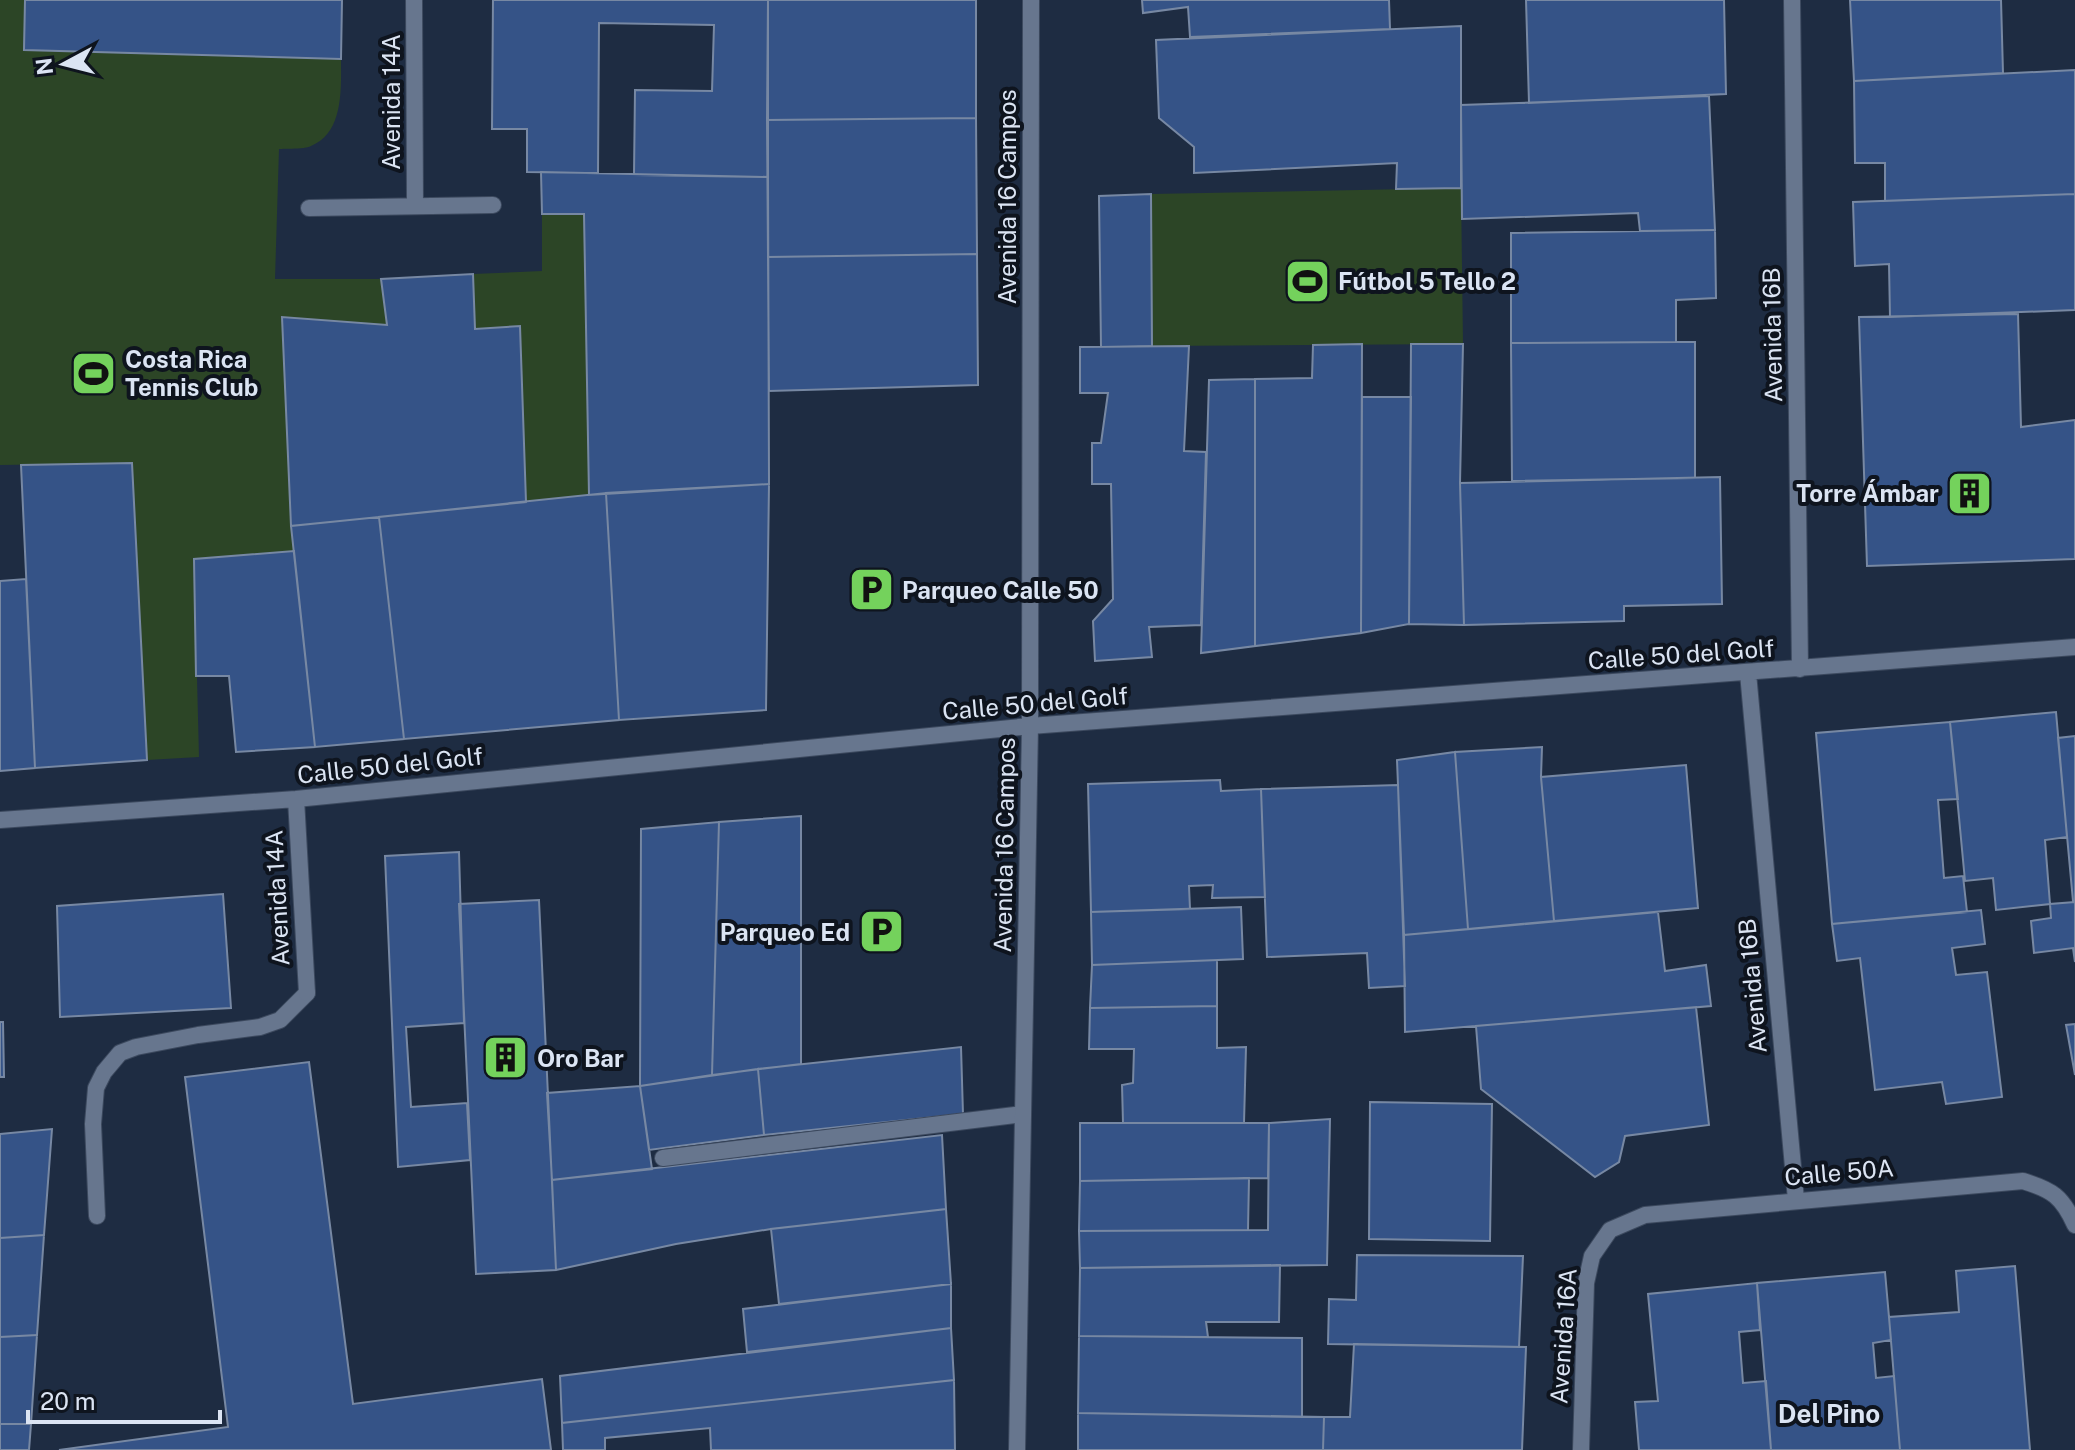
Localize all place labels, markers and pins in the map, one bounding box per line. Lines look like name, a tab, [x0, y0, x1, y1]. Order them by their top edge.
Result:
sports icon: Fútbol 5 Tello 2	[1283, 257, 1331, 305]
place label: Fútbol 5 Tello 2	[1338, 267, 1516, 295]
place label: Costa Rica Tennis Club	[125, 345, 258, 401]
sports icon: Costa Rica Tennis Club	[70, 349, 118, 397]
building icon: Torre Ámbar	[1946, 469, 1994, 517]
place label: Torre Ámbar	[1796, 479, 1939, 507]
parking icon: Parqueo Calle 50	[847, 566, 895, 614]
place label: Parqueo Calle 50	[902, 576, 1099, 604]
parking icon: Parqueo Ed	[857, 908, 905, 956]
place label: Parqueo Ed	[720, 918, 850, 946]
building icon: Oro Bar	[482, 1034, 530, 1082]
place label: Oro Bar	[537, 1044, 624, 1072]

